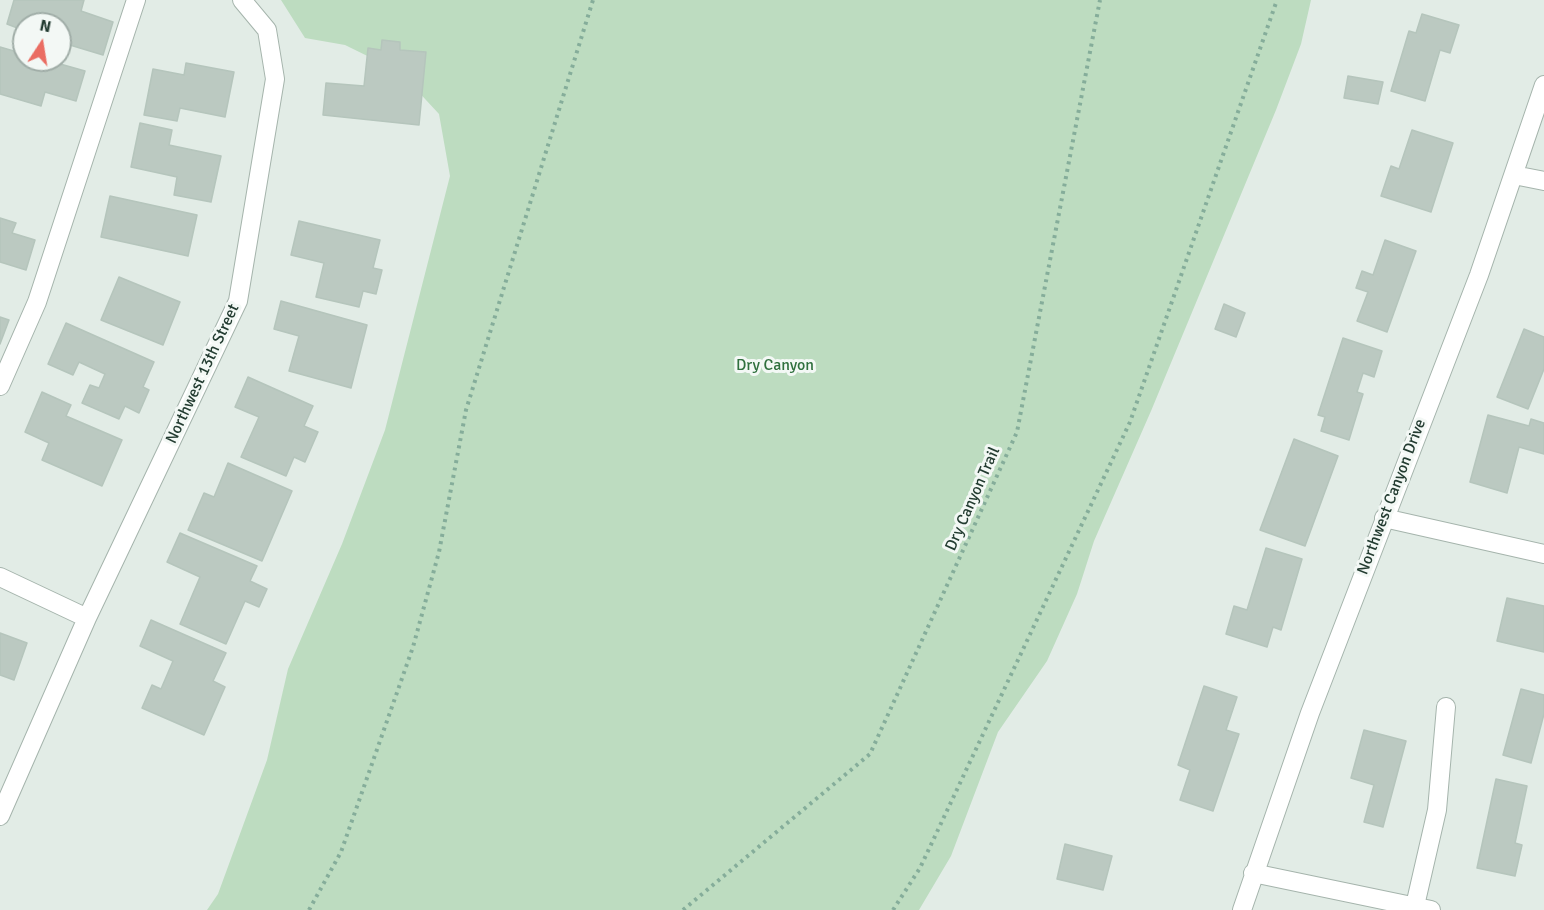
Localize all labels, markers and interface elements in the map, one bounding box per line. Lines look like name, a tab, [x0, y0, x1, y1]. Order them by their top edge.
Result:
north arrow	[12, 12, 72, 72]
text: N	[38, 15, 53, 37]
street label: Northwest 13th Street	[162, 301, 244, 447]
park label: Dry Canyon	[736, 356, 814, 376]
street label: Northwest Canyon Drive	[1354, 417, 1430, 577]
street label: Dry Canyon Trail	[942, 444, 1004, 554]

